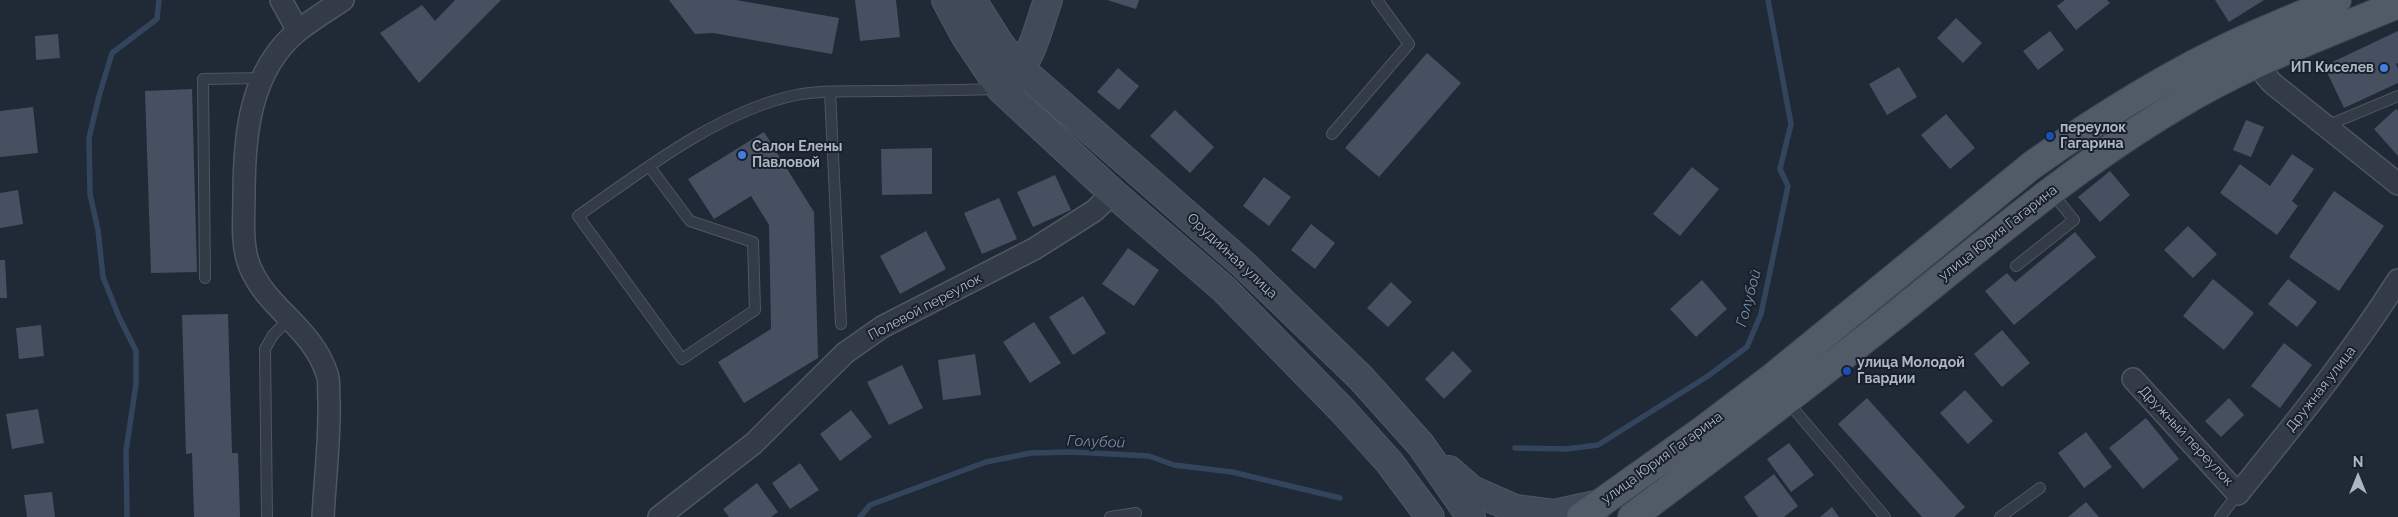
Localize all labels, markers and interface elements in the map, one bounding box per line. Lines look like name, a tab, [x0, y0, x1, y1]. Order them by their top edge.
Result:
place label: ИП Киселев	[2291, 60, 2374, 76]
marker: ИП Киселев	[2378, 62, 2390, 74]
place label: переулок Гагарина	[2060, 120, 2126, 152]
marker: переулок Гагарина	[2044, 130, 2056, 142]
place label: Салон Елены Павловой	[752, 139, 842, 172]
marker: Салон Елены Павловой	[736, 149, 748, 161]
street label: улица Юрия Гагарина	[1935, 182, 2061, 284]
street label: Орудийная улица	[1183, 210, 1281, 302]
water label: Голубой	[1733, 267, 1765, 329]
street label: Полевой переулок	[865, 270, 985, 344]
street label: Дружная улица	[2282, 343, 2360, 435]
place label: улица Молодой Гвардии	[1857, 355, 1965, 388]
marker: улица Молодой Гвардии	[1841, 365, 1853, 377]
street label: Дружный переулок	[2135, 382, 2237, 490]
street label: улица Юрия Гагарина	[1598, 408, 1726, 508]
water label: Голубой	[1066, 432, 1126, 452]
north arrow	[2333, 452, 2383, 502]
text: N	[2353, 454, 2363, 470]

